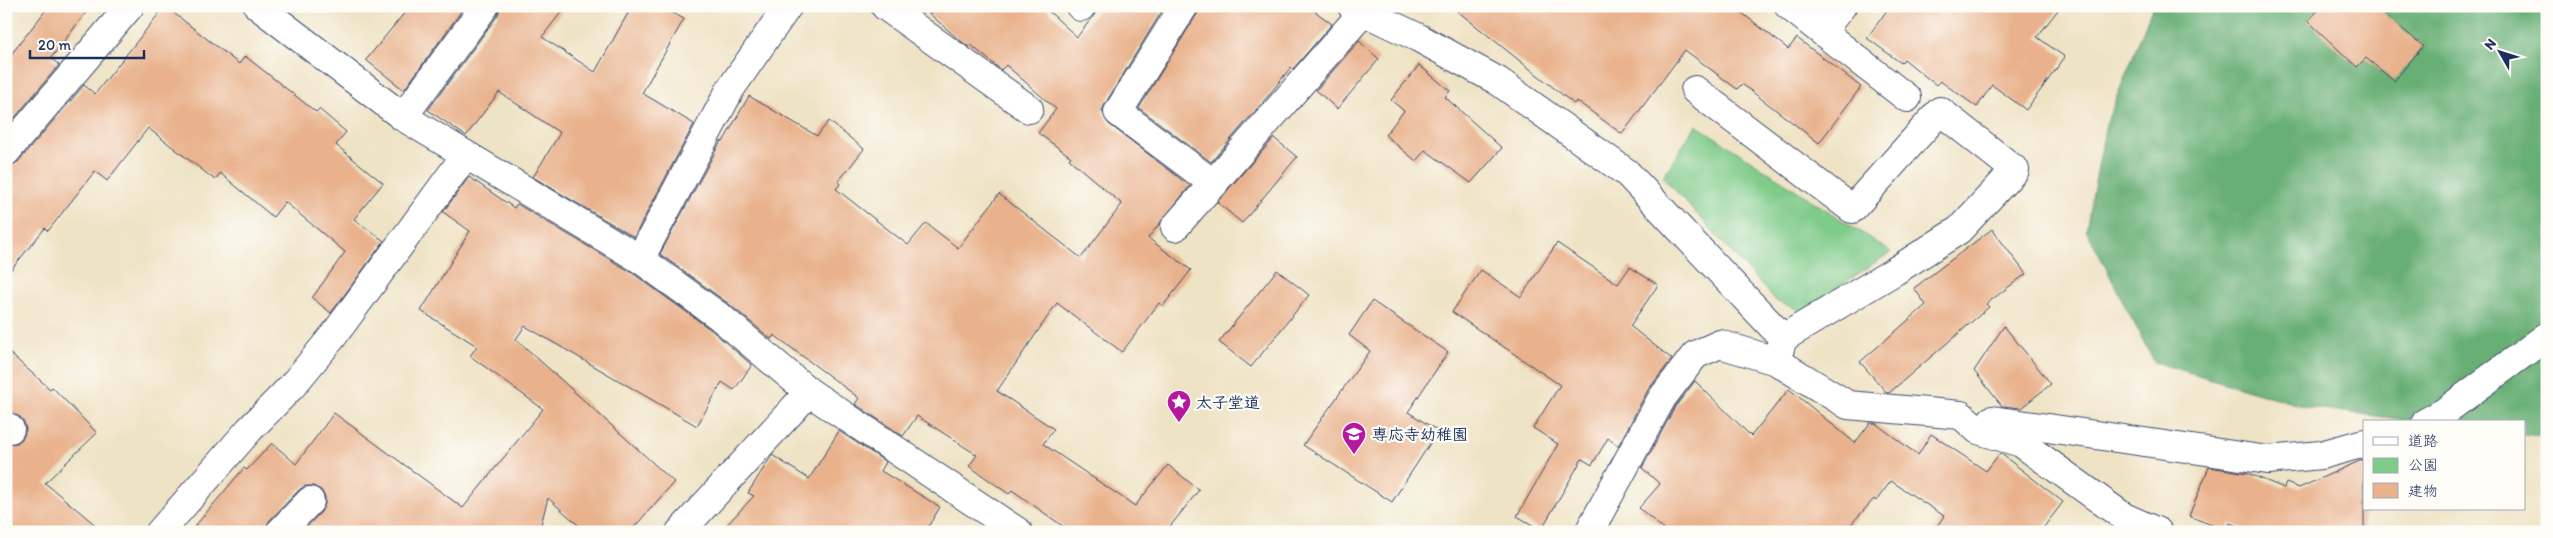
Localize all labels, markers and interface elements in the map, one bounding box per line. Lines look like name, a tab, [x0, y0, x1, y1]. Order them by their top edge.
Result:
scale bar	[30, 28, 144, 60]
north arrow	[2476, 28, 2526, 78]
text: N	[2481, 35, 2500, 53]
text: 20 m	[38, 36, 72, 54]
place icon: 太子堂道	[1166, 389, 1192, 423]
place label: 太子堂道	[1196, 393, 1260, 412]
legend	[2363, 420, 2526, 510]
school or university icon: 専応寺幼稚園	[1341, 421, 1367, 455]
place label: 専応寺幼稚園	[1372, 425, 1468, 444]
text: 道路	[2408, 432, 2438, 450]
text: 公園	[2408, 456, 2438, 474]
text: 建物	[2408, 482, 2438, 500]

